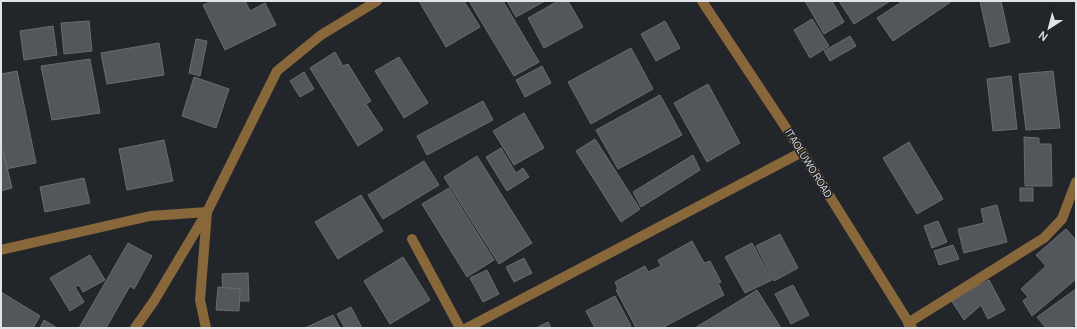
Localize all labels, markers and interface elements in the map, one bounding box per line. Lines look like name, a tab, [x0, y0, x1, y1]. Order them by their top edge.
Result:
north arrow	[1029, 8, 1069, 48]
text: N	[1035, 28, 1050, 45]
street label: ITAOLUWO ROAD	[782, 126, 836, 200]

